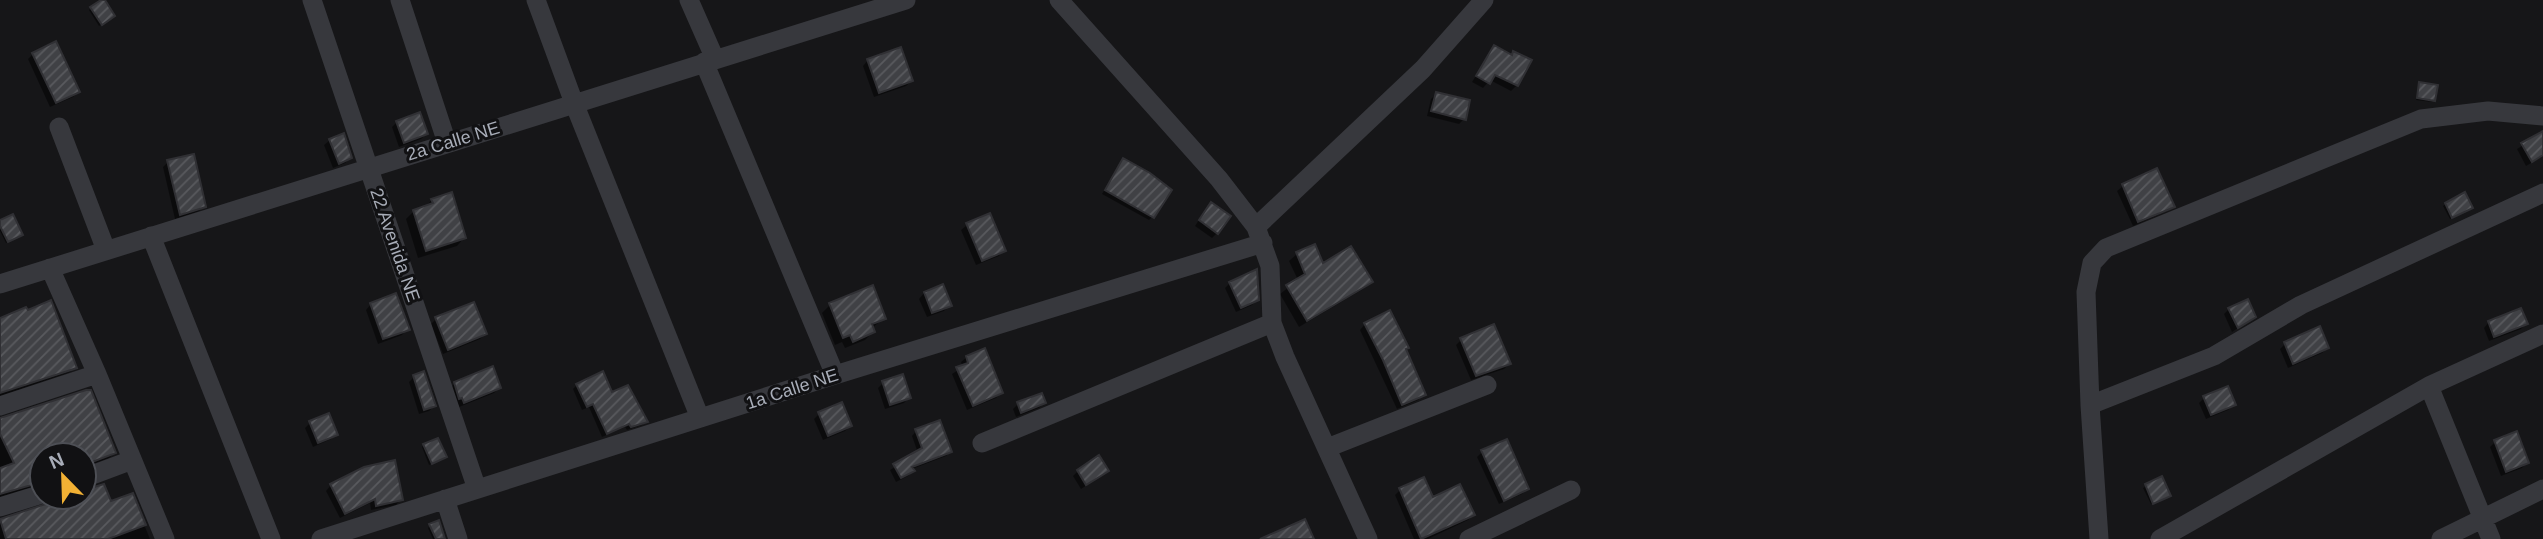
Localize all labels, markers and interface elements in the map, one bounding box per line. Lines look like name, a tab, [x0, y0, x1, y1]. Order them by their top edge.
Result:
street label: 2a Calle NE	[404, 117, 502, 165]
street label: 22 Avenida NE	[366, 186, 424, 304]
street label: 1a Calle NE	[743, 365, 841, 413]
north arrow	[28, 441, 98, 511]
text: N	[46, 448, 67, 473]

